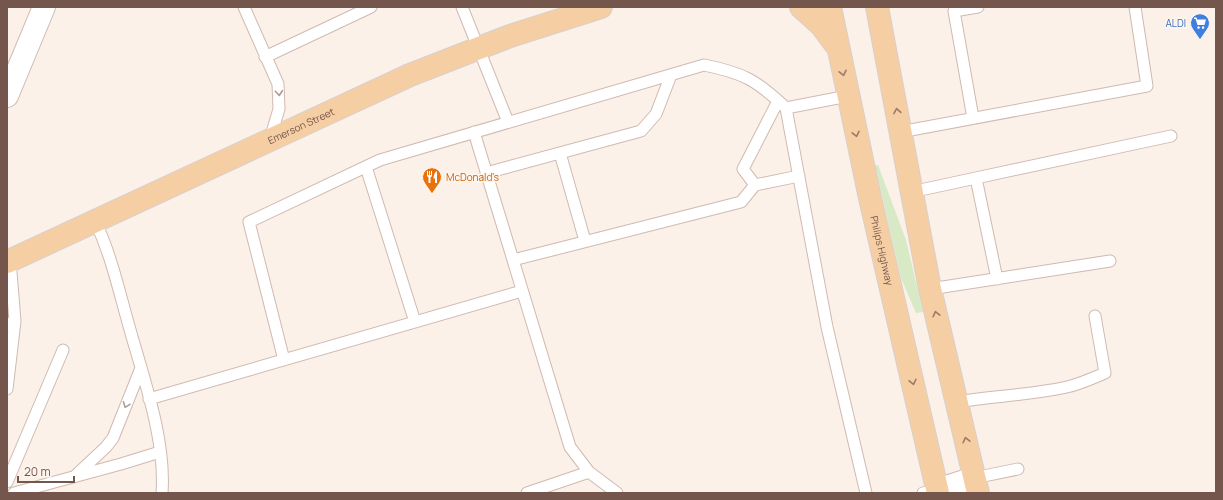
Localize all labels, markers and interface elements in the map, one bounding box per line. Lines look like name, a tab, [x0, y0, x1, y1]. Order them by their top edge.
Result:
supermarket icon: ALDI	[1189, 12, 1211, 40]
place label: ALDI	[1166, 16, 1186, 30]
one-way arrow	[839, 69, 847, 76]
one-way arrow	[275, 90, 284, 96]
street label: Emerson Street	[265, 104, 337, 147]
one-way arrow	[893, 108, 901, 114]
one-way arrow	[852, 131, 860, 137]
restaurant icon: McDonald's	[421, 166, 443, 194]
place label: McDonald's	[446, 170, 499, 184]
street label: Philips Highway	[867, 214, 897, 287]
one-way arrow	[933, 310, 941, 317]
one-way arrow	[909, 379, 917, 385]
one-way arrow	[123, 401, 131, 408]
one-way arrow	[962, 437, 970, 443]
scale bar	[18, 458, 74, 484]
text: 20 m	[24, 463, 51, 480]

